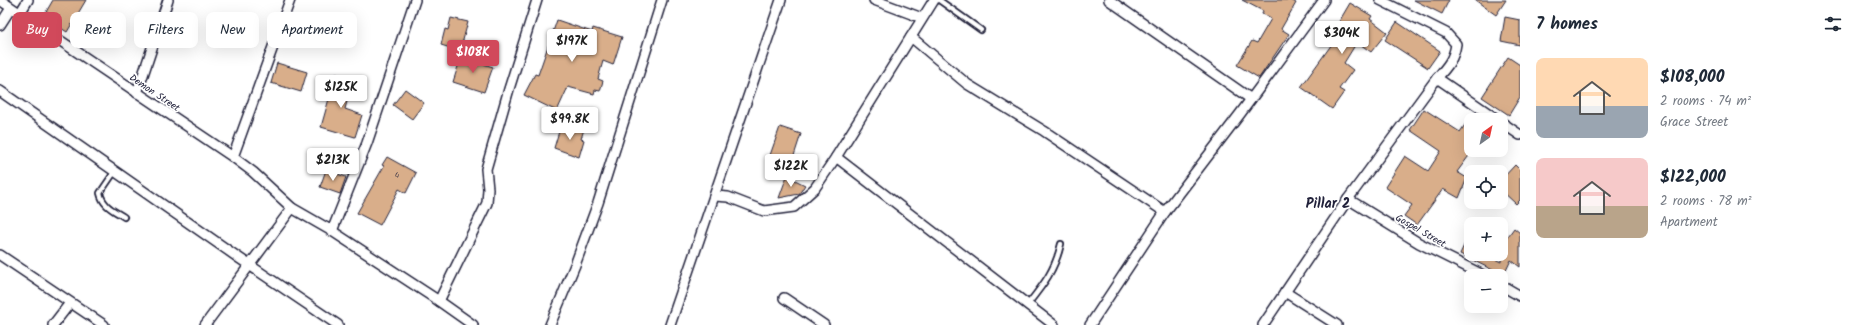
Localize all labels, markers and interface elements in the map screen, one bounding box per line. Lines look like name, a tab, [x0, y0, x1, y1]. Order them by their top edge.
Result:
text: 7 homes	[1536, 11, 1598, 38]
chip: Buy	[12, 12, 62, 48]
chip: Rent	[70, 12, 126, 48]
chip: Filters	[134, 12, 198, 48]
chip: New	[206, 12, 259, 48]
chip: Apartment	[267, 12, 357, 48]
icon: filters	[1822, 13, 1844, 35]
pin: $304K	[1314, 21, 1370, 55]
text: $304K	[1324, 23, 1360, 44]
pin: $197K	[544, 29, 600, 63]
text: $197K	[556, 31, 588, 52]
pin: $108K	[445, 40, 501, 74]
text: $108K	[456, 42, 490, 63]
text: $108,000	[1660, 64, 1725, 91]
street label: Demon Street	[126, 70, 183, 116]
icon: home	[1568, 74, 1616, 122]
pin: $125K	[313, 75, 369, 109]
text: $125K	[324, 77, 358, 98]
text: 2 rooms · 74 m²	[1660, 91, 1751, 112]
pin: $99.8K	[537, 107, 603, 141]
text: $99.8K	[550, 109, 590, 130]
text: Grace Street	[1660, 112, 1728, 133]
north arrow	[1464, 113, 1508, 157]
map controls	[1464, 113, 1508, 313]
pin: $213K	[305, 148, 361, 182]
text: $213K	[316, 150, 350, 171]
pin: $122K	[763, 154, 819, 188]
text: $122K	[774, 156, 808, 177]
text: $122,000	[1660, 164, 1726, 191]
button: locate	[1464, 165, 1508, 209]
house number: 4	[395, 169, 400, 182]
icon: home	[1568, 174, 1616, 222]
text: 2 rooms · 78 m²	[1660, 191, 1752, 212]
district label: Pillar 2	[1306, 193, 1350, 215]
street label: Gospel Street	[1392, 210, 1449, 252]
text: Apartment	[1660, 212, 1718, 233]
button: +	[1464, 217, 1508, 261]
button: −	[1464, 269, 1508, 313]

